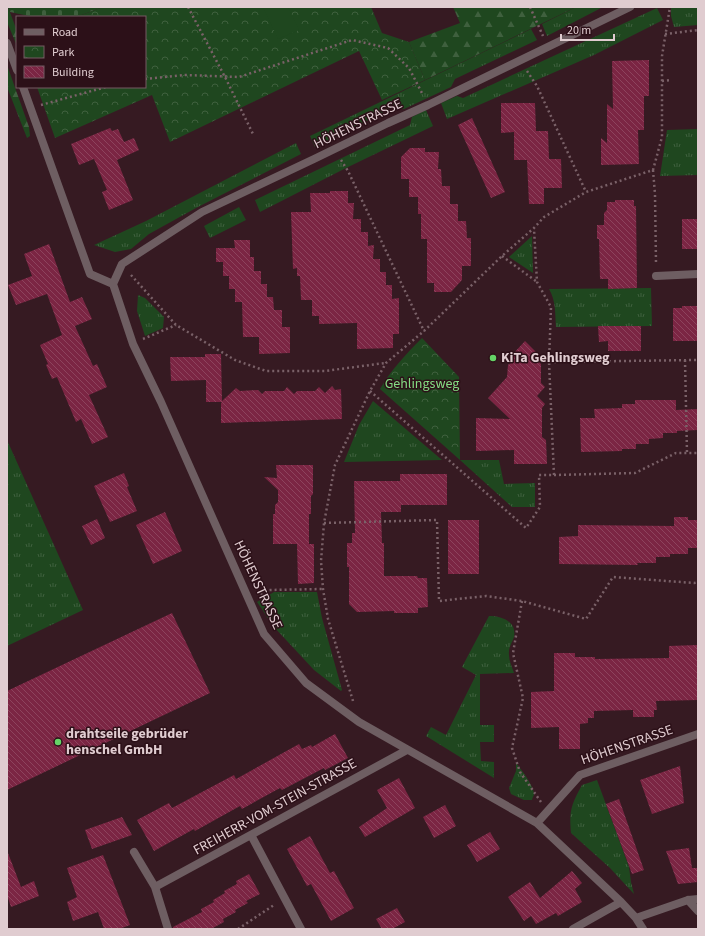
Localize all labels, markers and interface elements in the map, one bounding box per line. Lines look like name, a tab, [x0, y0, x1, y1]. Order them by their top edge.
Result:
legend	[16, 16, 146, 88]
scale bar	[561, 16, 614, 42]
text: 20 m	[567, 22, 591, 39]
text: Road	[52, 24, 78, 41]
text: Park	[52, 44, 74, 61]
text: Building	[52, 64, 94, 81]
street label: HÖHENSTRASSE	[310, 94, 406, 154]
place label: KiTa Gehlingsweg	[501, 348, 610, 368]
marker: KiTa Gehlingsweg	[488, 353, 498, 363]
park label: Gehlingsweg	[385, 374, 459, 394]
street label: HÖHENSTRASSE	[229, 537, 287, 633]
street label: HÖHENSTRASSE	[578, 720, 676, 770]
place label: drahtseile gebrüder henschel GmbH	[66, 724, 188, 760]
marker: drahtseile gebrüder henschel GmbH	[53, 737, 63, 747]
street label: FREIHERR-VOM-STEIN-STRASSE	[190, 754, 360, 860]

